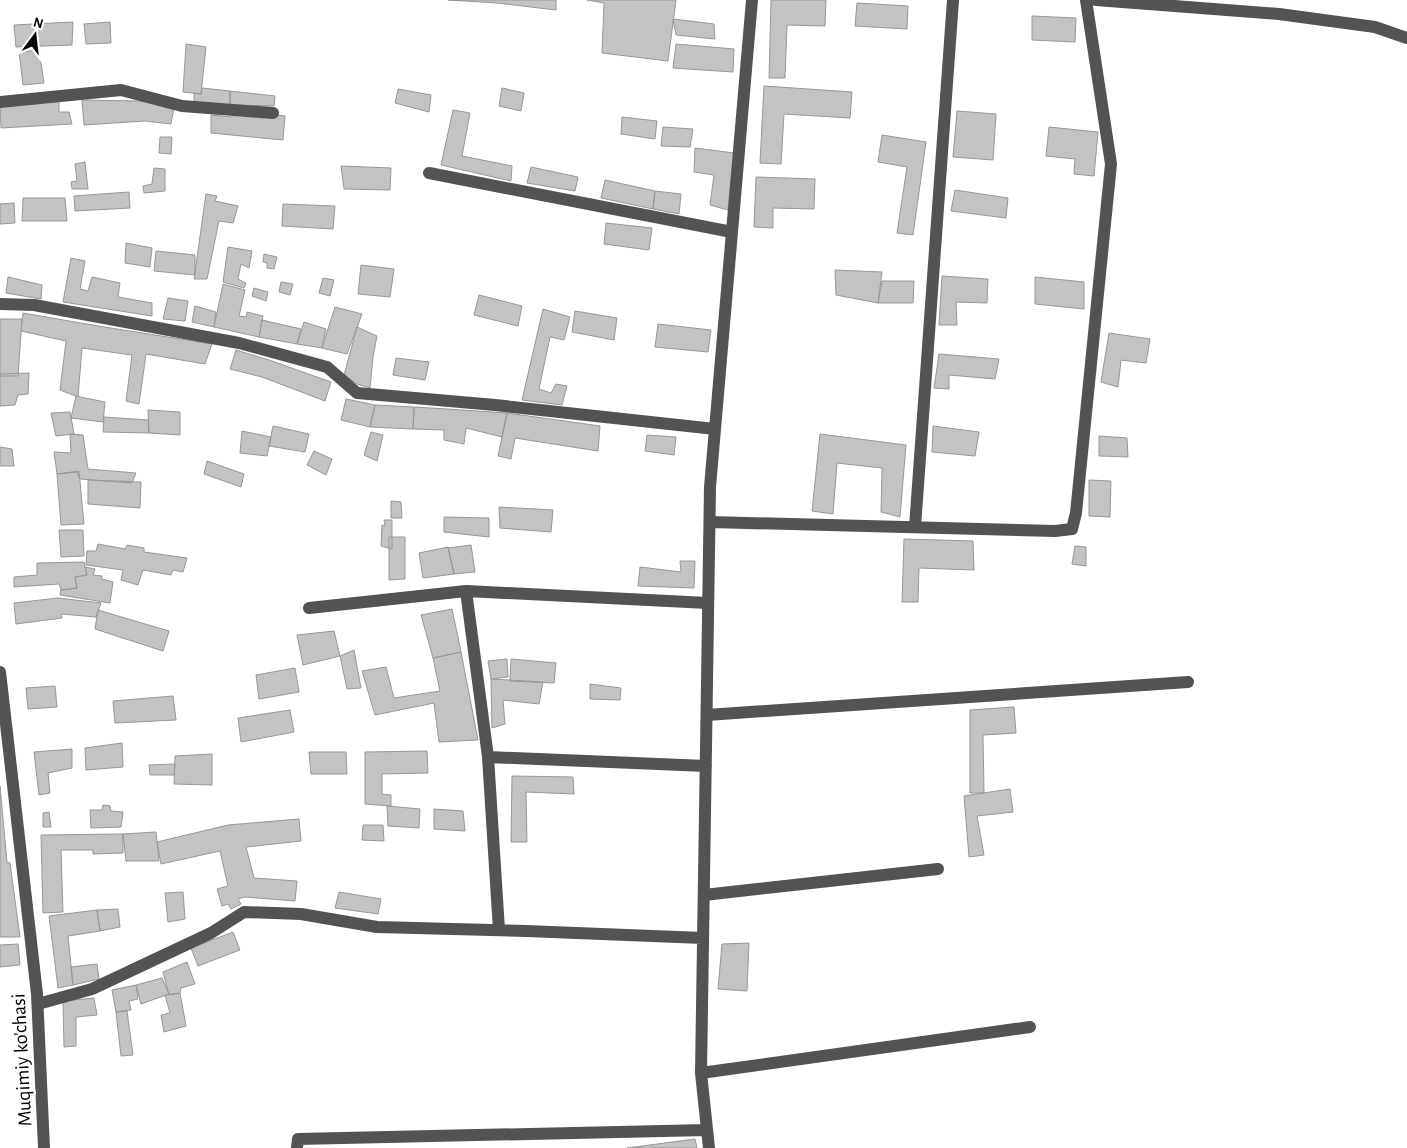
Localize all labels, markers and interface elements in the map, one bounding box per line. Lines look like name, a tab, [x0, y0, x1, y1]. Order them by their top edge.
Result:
north arrow	[10, 10, 60, 60]
text: N	[32, 15, 45, 31]
street label: Muqimiy ko'chasi	[9, 993, 35, 1127]

